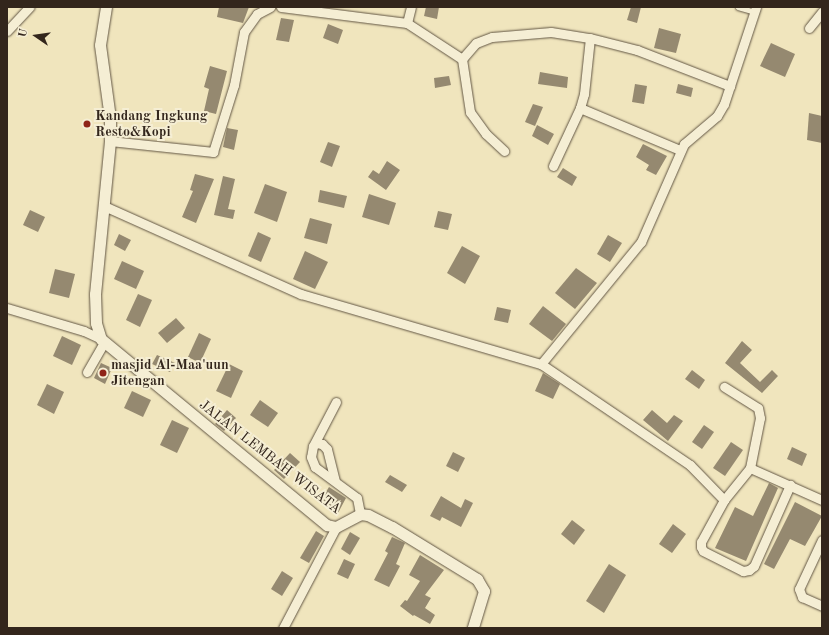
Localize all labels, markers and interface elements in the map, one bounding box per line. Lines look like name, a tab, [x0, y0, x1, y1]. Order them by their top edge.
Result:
north arrow	[16, 16, 56, 56]
text: U	[17, 28, 30, 39]
place label: Kandang Ingkung Resto&Kopi	[95, 108, 208, 140]
marker: Kandang Ingkung Resto&Kopi	[82, 119, 92, 129]
place label: masjid Al-Maa'uun Jitengan	[111, 357, 229, 390]
marker: masjid Al-Maa'uun Jitengan	[98, 368, 108, 378]
street label: JALAN LEMBAH WISATA	[196, 396, 344, 518]

